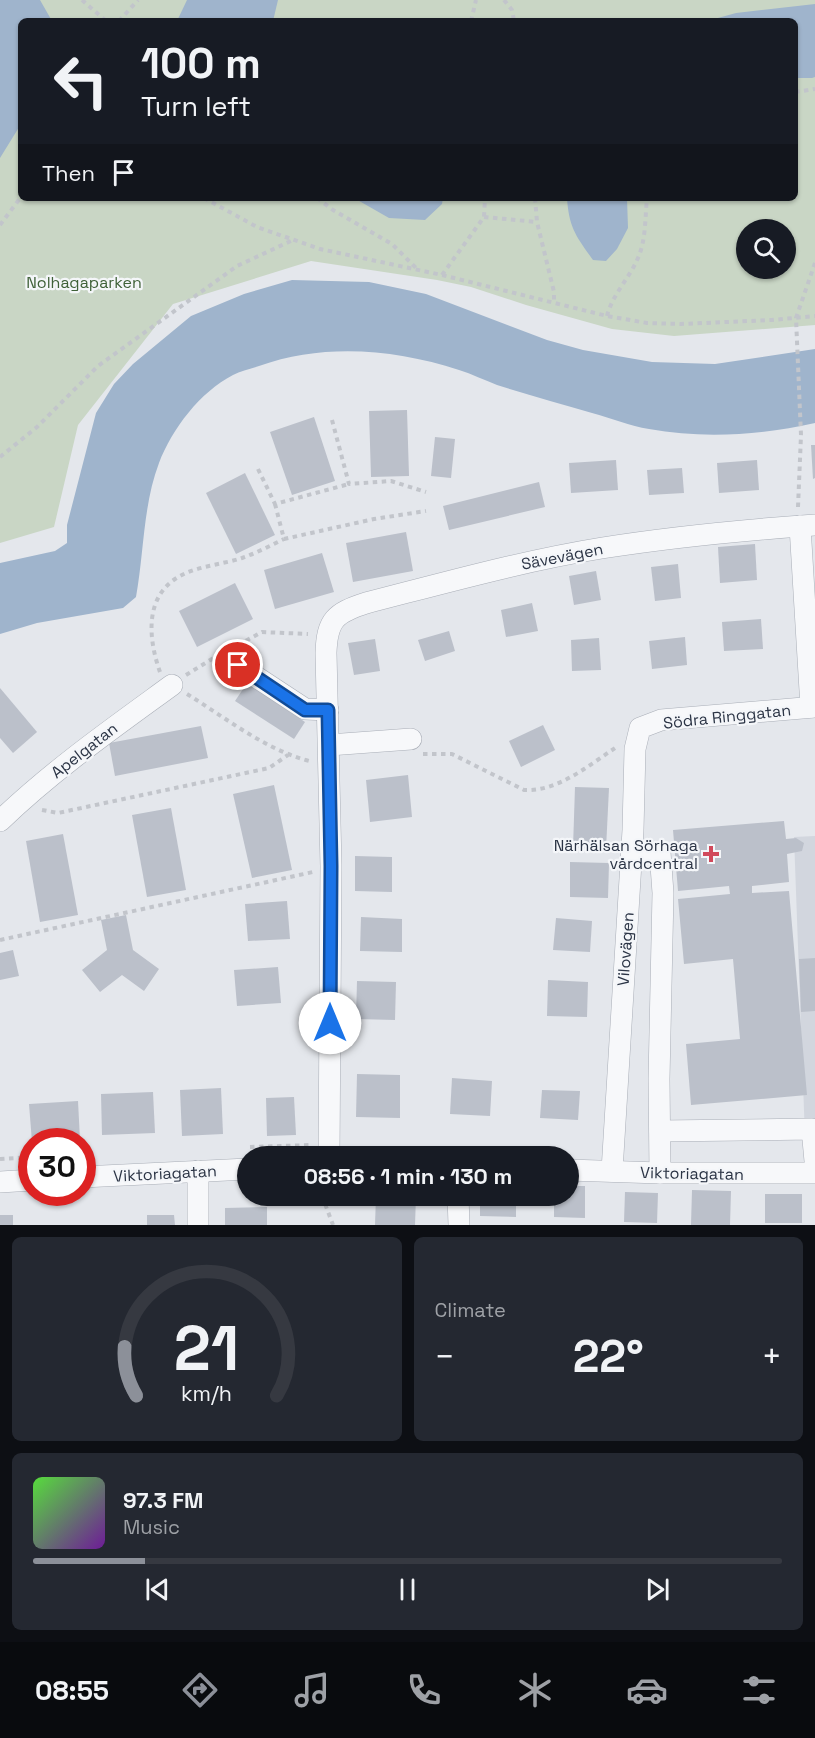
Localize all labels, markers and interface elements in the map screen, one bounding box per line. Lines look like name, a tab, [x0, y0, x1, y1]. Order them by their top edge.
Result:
text: 100 m	[141, 37, 261, 90]
icon: left	[42, 42, 120, 120]
text: Turn left	[141, 89, 251, 124]
icon: arrive	[107, 156, 140, 189]
text: Then	[42, 159, 95, 187]
map controls	[736, 219, 796, 279]
button: search	[736, 219, 796, 279]
park label: Nolhagaparken	[26, 272, 142, 293]
street label: Sävevägen	[519, 538, 605, 575]
pin	[212, 639, 263, 690]
icon: arrive	[221, 648, 254, 681]
street label: Södra Ringgatan	[662, 699, 792, 734]
street label: Apelgatan	[47, 718, 122, 783]
place label: Närhälsan Sörhaga vårdcentral	[554, 835, 698, 874]
marker: Närhälsan Sörhaga vårdcentral	[702, 845, 720, 863]
street label: Vilovägen	[612, 911, 639, 987]
position arrow	[298, 991, 362, 1055]
speed limit sign: 30	[18, 1128, 96, 1206]
street label: Viktoriagatan	[113, 1160, 217, 1187]
text: 08:56 · 1 min · 130 m	[304, 1162, 512, 1190]
street label: Viktoriagatan	[640, 1162, 744, 1185]
text: Climate	[435, 1297, 506, 1323]
text: 21	[174, 1309, 239, 1388]
text: 22°	[573, 1328, 644, 1385]
text: −	[435, 1336, 455, 1378]
text: +	[762, 1336, 782, 1378]
text: km/h	[181, 1380, 232, 1407]
text: 97.3 FM	[123, 1486, 204, 1514]
text: Music	[123, 1514, 180, 1540]
icon: previous	[141, 1573, 174, 1606]
icon: pause	[391, 1573, 424, 1606]
icon: next	[641, 1573, 674, 1606]
icon: directions	[179, 1669, 221, 1711]
icon: music	[291, 1669, 333, 1711]
icon: phone	[403, 1669, 445, 1711]
icon: climate	[514, 1669, 556, 1711]
icon: car	[626, 1669, 668, 1711]
icon: filters	[738, 1669, 780, 1711]
text: 08:55	[35, 1673, 109, 1708]

